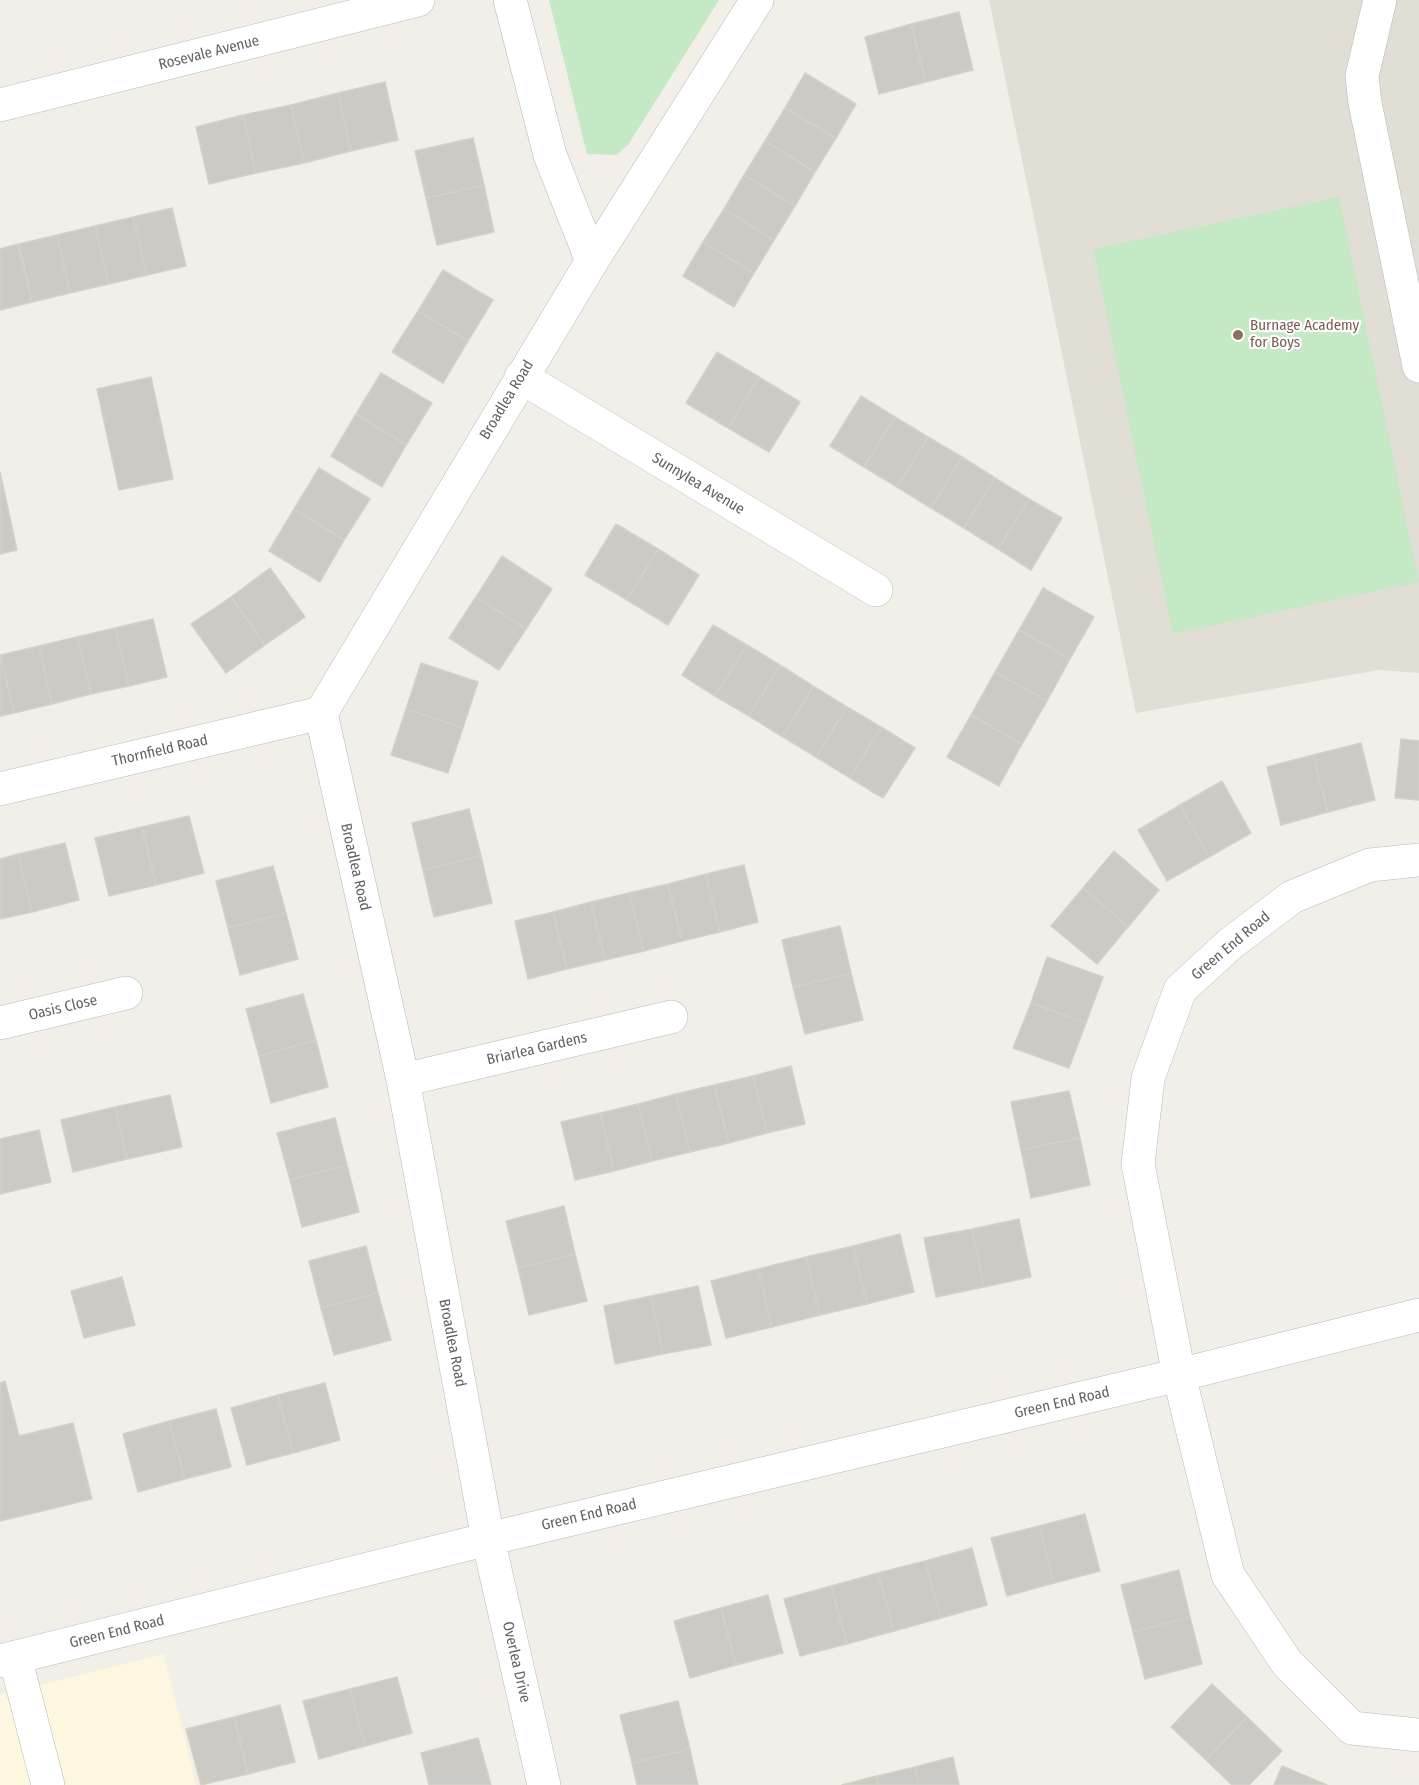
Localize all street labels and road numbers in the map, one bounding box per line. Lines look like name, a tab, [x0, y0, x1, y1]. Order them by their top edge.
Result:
street label: Rosevale Avenue	[157, 32, 261, 74]
street label: Broadlea Road	[476, 357, 538, 443]
street label: Sunnylea Avenue	[648, 449, 748, 519]
street label: Thornfield Road	[110, 731, 210, 771]
street label: Broadlea Road	[336, 821, 374, 913]
street label: Green End Road	[1188, 908, 1274, 984]
street label: Oasis Close	[27, 991, 99, 1025]
street label: Briarlea Gardens	[485, 1029, 589, 1069]
street label: Broadlea Road	[435, 1297, 469, 1389]
street label: Green End Road	[1013, 1383, 1111, 1423]
street label: Green End Road	[540, 1495, 638, 1535]
street label: Green End Road	[68, 1612, 166, 1652]
street label: Overlea Drive	[498, 1620, 534, 1704]

